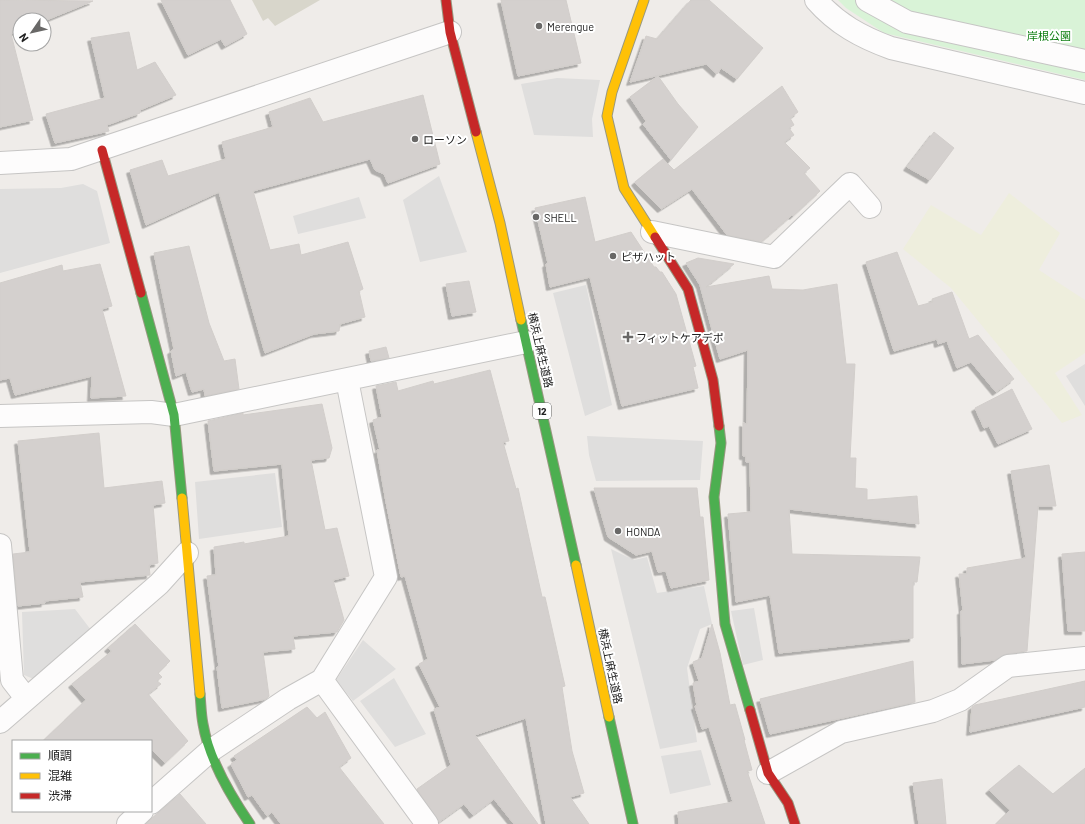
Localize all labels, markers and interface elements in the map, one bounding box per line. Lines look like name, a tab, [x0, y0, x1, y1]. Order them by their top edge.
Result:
north arrow	[12, 12, 52, 52]
place label: Merengue	[547, 20, 594, 33]
marker: Merengue	[534, 21, 544, 31]
park label: 岸根公園	[1027, 29, 1071, 42]
text: N	[16, 31, 31, 45]
place label: ローソン	[423, 133, 467, 146]
marker: ローソン	[410, 134, 420, 144]
place label: SHELL	[544, 211, 577, 224]
marker: SHELL	[531, 212, 541, 222]
place label: ピザハット	[621, 250, 676, 263]
marker: ピザハット	[608, 251, 618, 261]
street label: 横浜上麻生道路	[526, 311, 556, 389]
place label: フィットケアデポ	[636, 331, 724, 344]
marker: フィットケアデポ	[623, 332, 633, 342]
road number: 12	[533, 403, 551, 419]
place label: HONDA	[626, 525, 661, 538]
marker: HONDA	[613, 526, 623, 536]
street label: 横浜上麻生道路	[597, 627, 625, 705]
legend	[12, 740, 152, 812]
text: 順調	[48, 748, 72, 762]
text: 混雑	[48, 768, 72, 782]
text: 渋滞	[48, 788, 72, 802]

